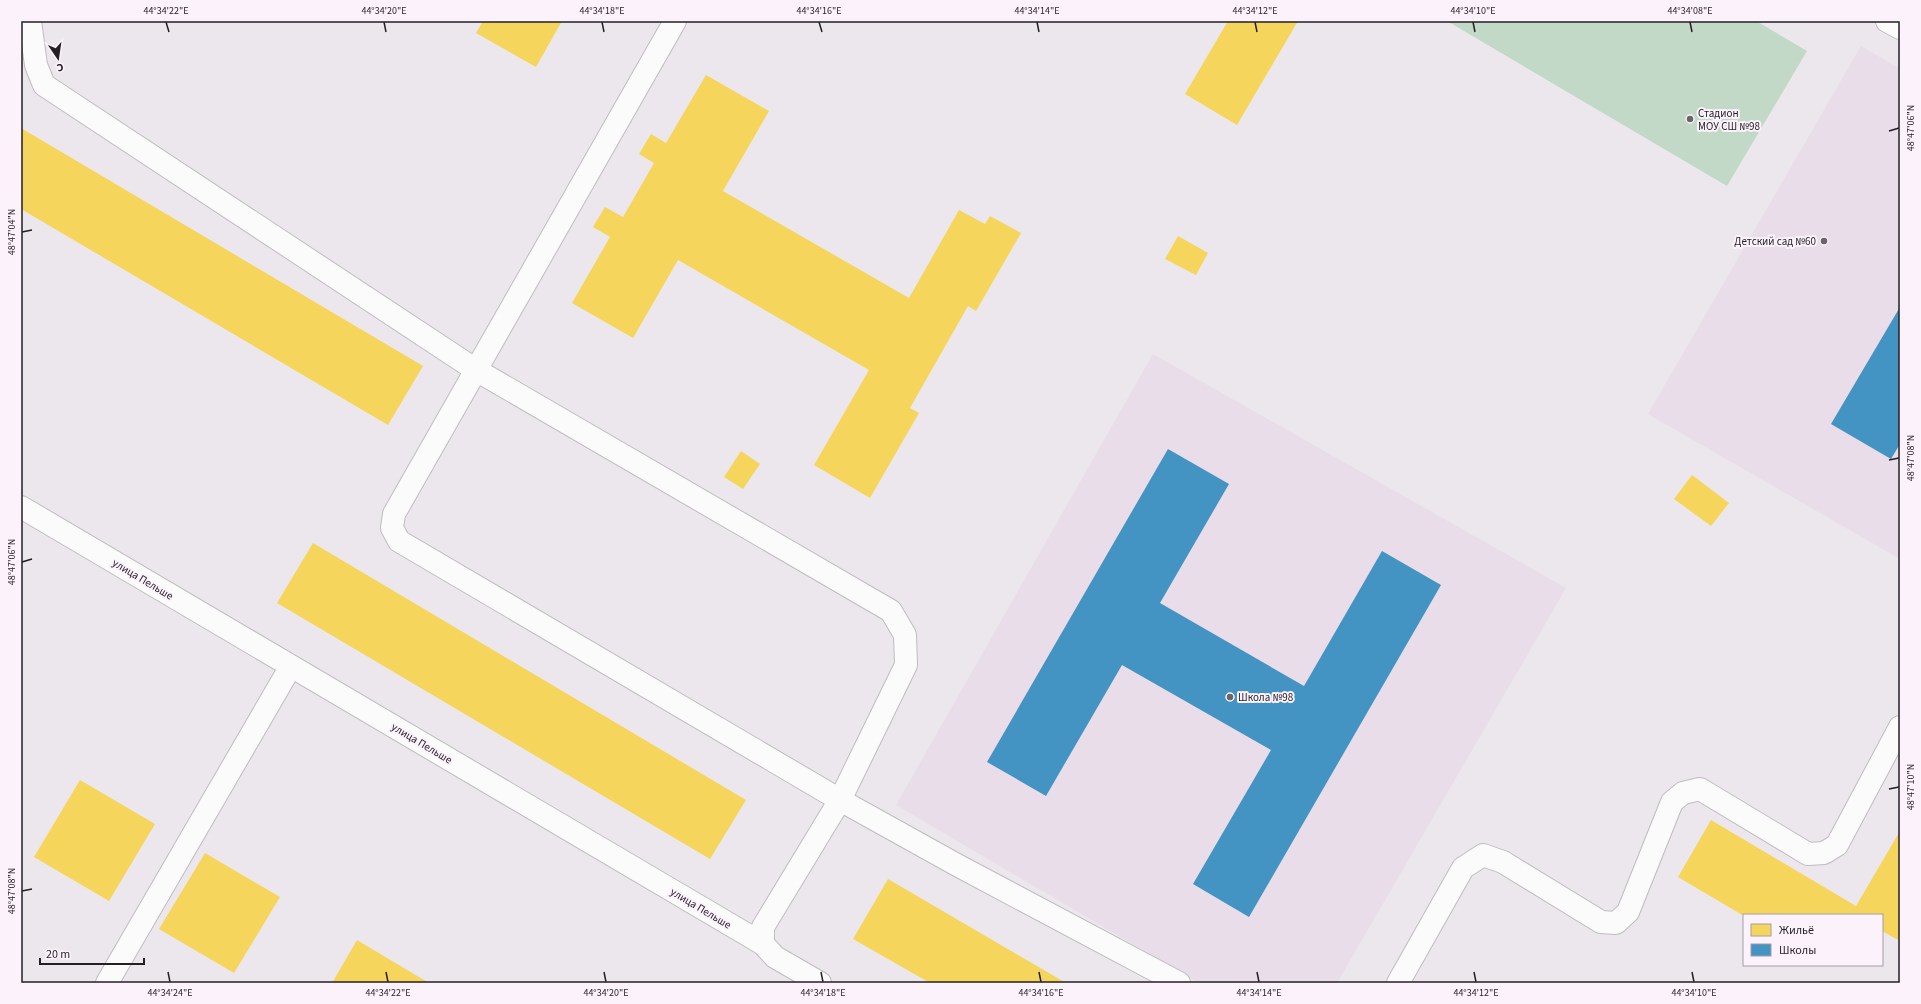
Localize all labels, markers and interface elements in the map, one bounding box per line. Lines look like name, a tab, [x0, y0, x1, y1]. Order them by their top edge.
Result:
text: 44°34'22"E	[143, 4, 189, 18]
text: 44°34'20"E	[361, 4, 407, 18]
text: 44°34'18"E	[579, 4, 625, 18]
text: 44°34'16"E	[796, 4, 842, 18]
text: 44°34'14"E	[1014, 4, 1060, 18]
text: 44°34'12"E	[1232, 4, 1278, 18]
text: 44°34'10"E	[1450, 4, 1496, 18]
text: 44°34'08"E	[1667, 4, 1713, 18]
north arrow	[38, 38, 78, 78]
text: С	[55, 59, 65, 75]
text: 48°47'06"N	[1904, 105, 1918, 151]
place label: Стадион МОУ СШ №98	[1698, 106, 1761, 134]
marker: Стадион МОУ СШ №98	[1685, 114, 1695, 124]
text: 48°47'04"N	[5, 209, 19, 255]
place label: Детский сад №60	[1734, 234, 1816, 249]
marker: Детский сад №60	[1819, 236, 1829, 246]
text: 48°47'08"N	[1904, 435, 1918, 481]
text: 48°47'06"N	[5, 539, 19, 585]
street label: улица Пельше	[110, 555, 176, 604]
place label: Школа №98	[1238, 690, 1294, 705]
marker: Школа №98	[1225, 692, 1235, 702]
street label: улица Пельше	[389, 719, 455, 768]
text: 48°47'10"N	[1904, 764, 1918, 810]
text: 48°47'08"N	[5, 868, 19, 914]
street label: улица Пельше	[668, 884, 734, 933]
legend	[1743, 914, 1883, 966]
text: Жильё	[1779, 922, 1814, 939]
scale bar	[40, 940, 144, 966]
text: Школы	[1779, 942, 1816, 959]
text: 20 m	[46, 946, 70, 963]
text: 44°34'24"E	[147, 986, 193, 1000]
text: 44°34'22"E	[365, 986, 411, 1000]
text: 44°34'20"E	[583, 986, 629, 1000]
text: 44°34'18"E	[800, 986, 846, 1000]
text: 44°34'16"E	[1018, 986, 1064, 1000]
text: 44°34'14"E	[1236, 986, 1282, 1000]
text: 44°34'12"E	[1453, 986, 1499, 1000]
text: 44°34'10"E	[1671, 986, 1717, 1000]

